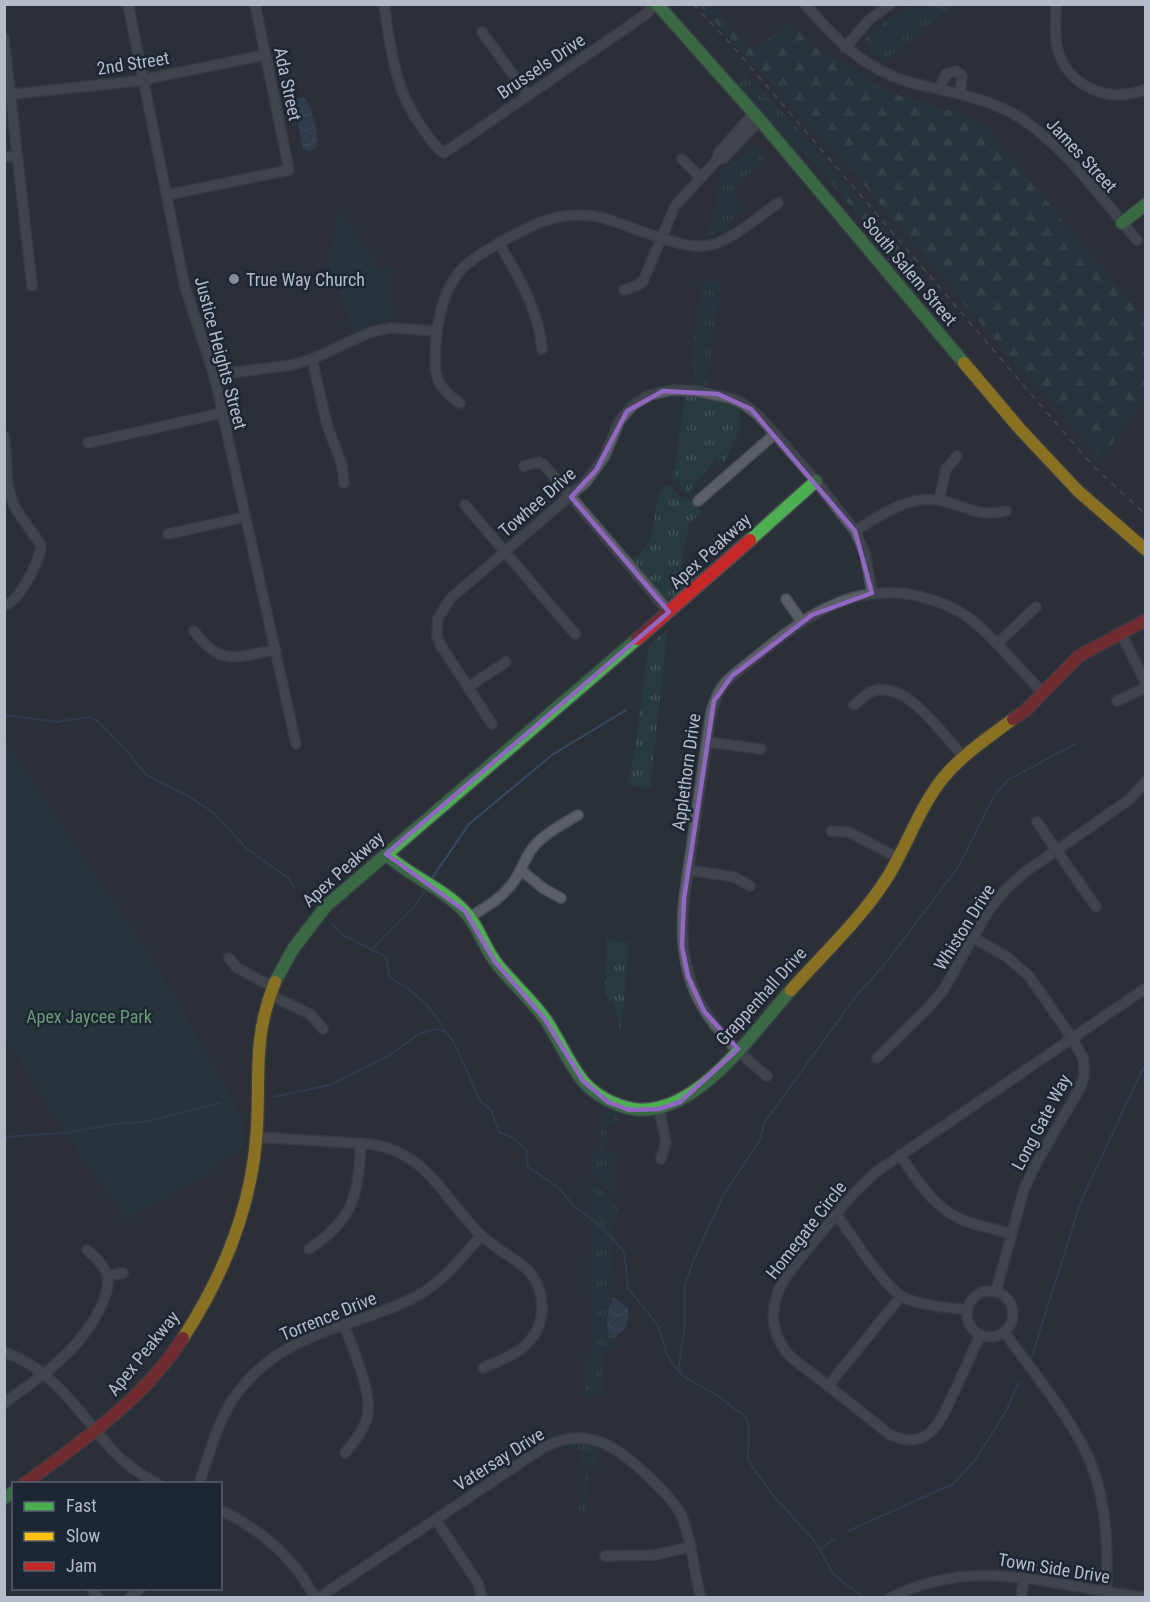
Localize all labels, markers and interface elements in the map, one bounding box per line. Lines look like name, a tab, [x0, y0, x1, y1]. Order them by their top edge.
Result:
street label: Brussels Drive	[493, 29, 589, 103]
street label: Ada Street	[270, 46, 306, 122]
street label: 2nd Street	[95, 47, 171, 79]
street label: James Street	[1042, 114, 1122, 196]
street label: South Salem Street	[858, 212, 962, 330]
place label: True Way Church	[246, 269, 365, 290]
marker: True Way Church	[227, 272, 241, 286]
street label: Justice Heights Street	[191, 274, 251, 432]
street label: Towhee Drive	[494, 463, 580, 541]
street label: Apex Peakway	[665, 509, 755, 593]
street label: Applethorn Drive	[667, 712, 705, 832]
street label: Apex Peakway	[298, 827, 388, 911]
street label: Whiston Drive	[929, 880, 999, 974]
street label: Grappenhall Drive	[711, 943, 811, 1049]
park label: Apex Jaycee Park	[26, 1006, 152, 1027]
street label: Long Gate Way	[1007, 1070, 1075, 1174]
street label: Homegate Circle	[761, 1177, 851, 1283]
street label: Torrence Drive	[277, 1287, 379, 1345]
street label: Apex Peakway	[103, 1306, 184, 1399]
street label: Vatersay Drive	[450, 1423, 548, 1495]
legend	[12, 1482, 222, 1590]
text: Fast	[66, 1495, 97, 1516]
text: Slow	[66, 1525, 101, 1546]
street label: Town Side Drive	[997, 1549, 1111, 1587]
text: Jam	[66, 1555, 97, 1576]

